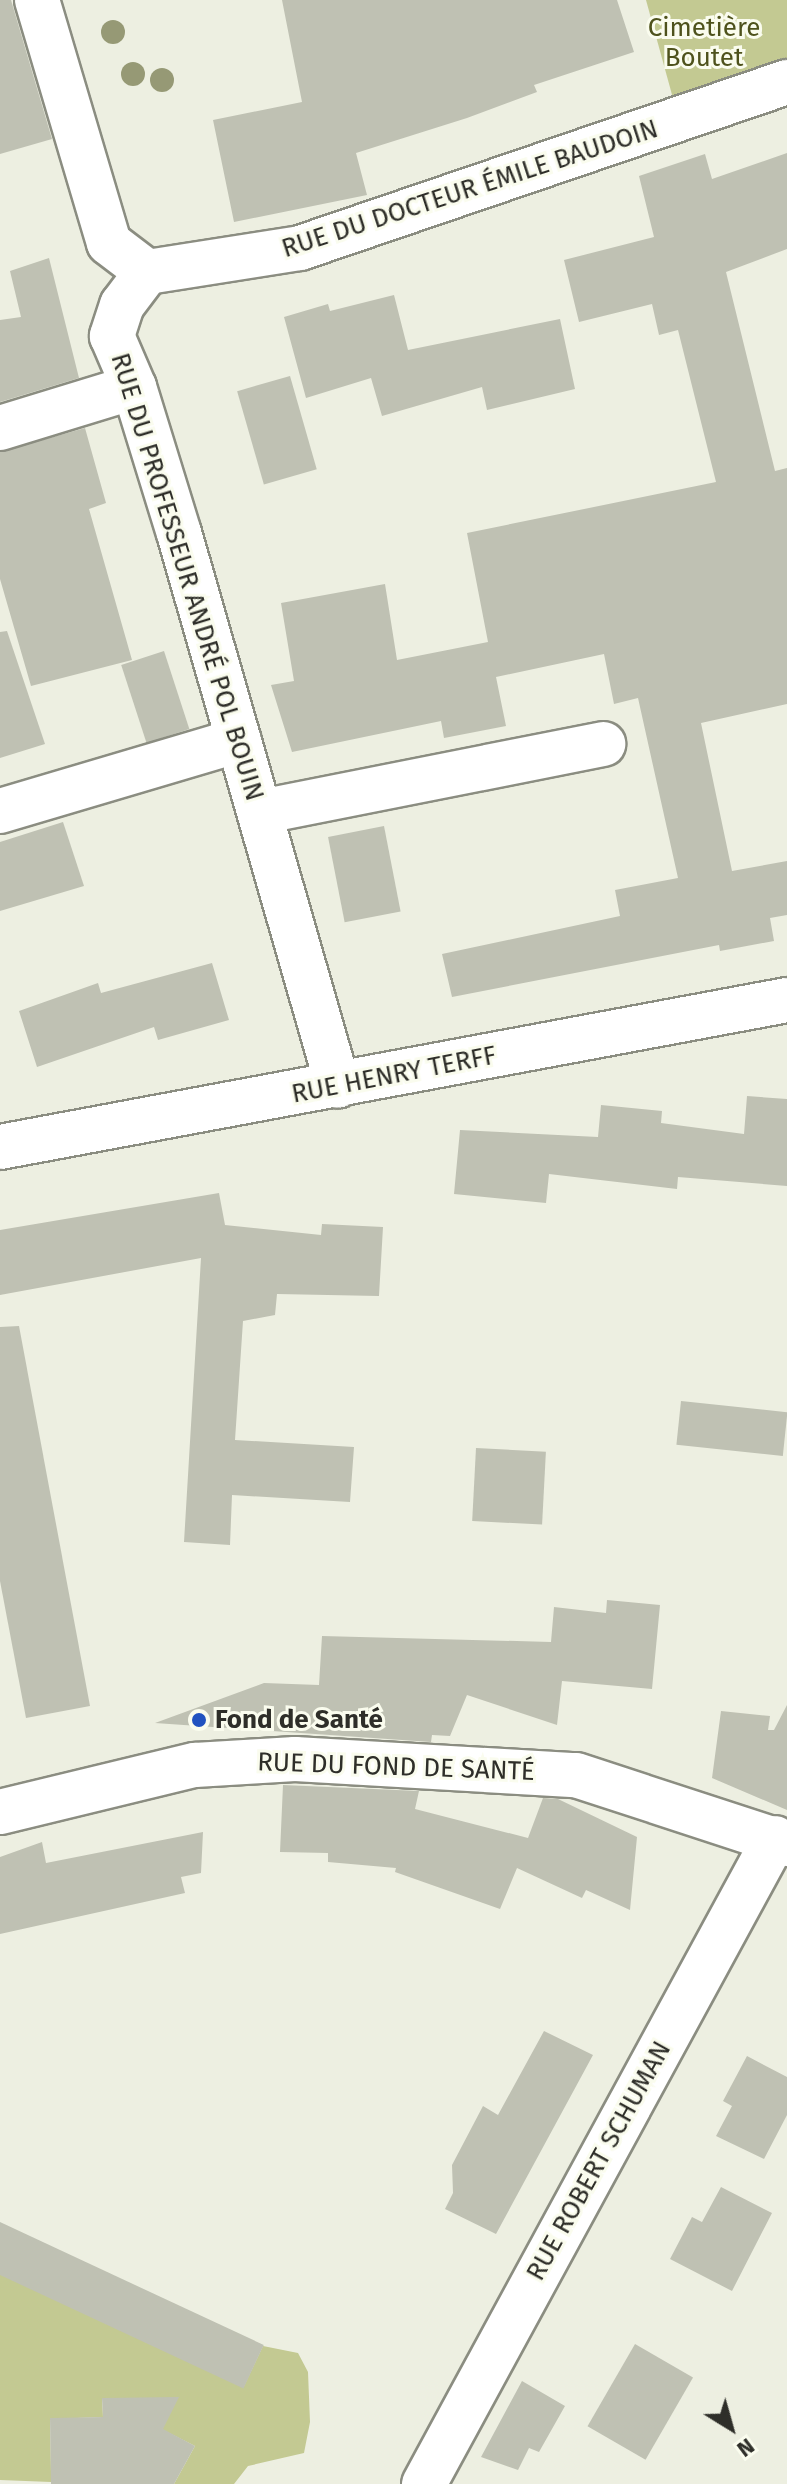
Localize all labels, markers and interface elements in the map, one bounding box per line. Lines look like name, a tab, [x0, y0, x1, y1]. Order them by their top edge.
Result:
park label: Cimetière Boutet	[648, 12, 760, 74]
street label: RUE DU DOCTEUR ÉMILE BAUDOIN	[278, 113, 662, 265]
street label: RUE DU PROFESSEUR ANDRÉ POL BOUIN	[104, 349, 270, 805]
street label: RUE HENRY TERFF	[289, 1040, 499, 1110]
place label: Fond de Santé	[215, 1704, 383, 1736]
marker: Fond de Santé	[190, 1711, 208, 1729]
street label: RUE DU FOND DE SANTÉ	[257, 1747, 535, 1787]
street label: RUE ROBERT SCHUMAN	[520, 2036, 678, 2286]
north arrow	[691, 2388, 771, 2468]
text: N	[732, 2432, 760, 2463]

